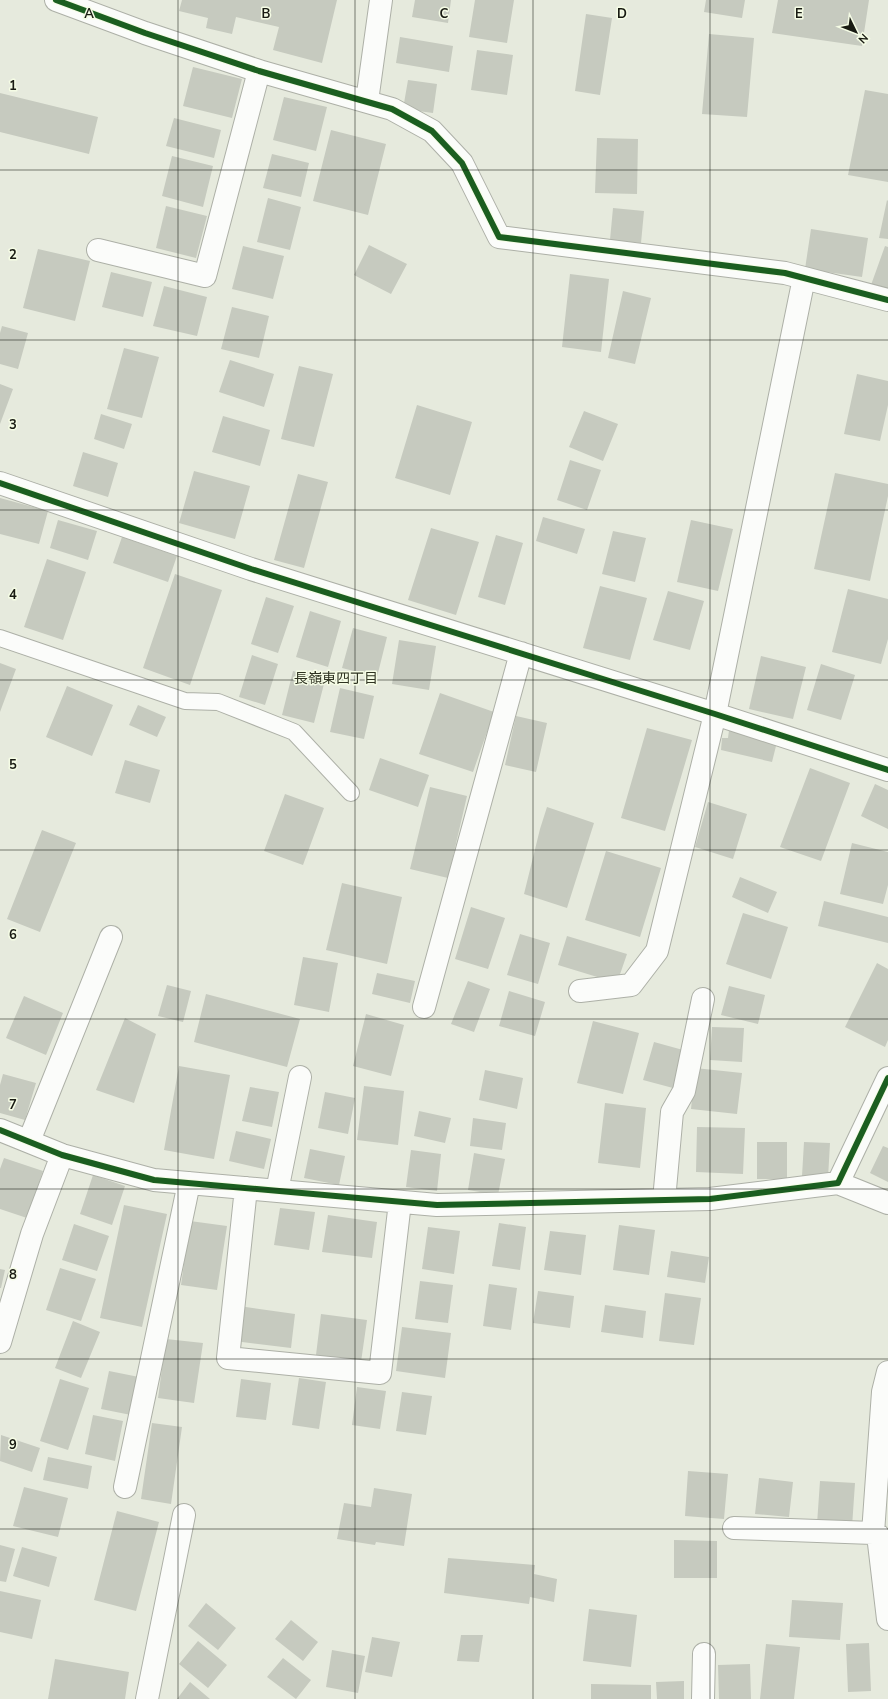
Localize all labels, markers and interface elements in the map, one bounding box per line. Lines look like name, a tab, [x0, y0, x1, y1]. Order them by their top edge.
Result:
text: A	[84, 5, 94, 23]
text: B	[262, 5, 271, 23]
text: C	[440, 5, 449, 23]
text: D	[617, 5, 627, 23]
text: E	[795, 5, 803, 23]
north arrow	[836, 12, 876, 52]
text: N	[855, 30, 871, 47]
text: 1	[9, 77, 17, 95]
text: 2	[9, 246, 17, 264]
text: 3	[9, 416, 17, 434]
text: 4	[9, 586, 17, 604]
district label: 長嶺東四丁目	[294, 669, 378, 688]
text: 5	[9, 756, 17, 774]
text: 6	[9, 926, 17, 944]
text: 7	[9, 1096, 17, 1114]
text: 8	[9, 1266, 17, 1284]
text: 9	[9, 1436, 17, 1454]

